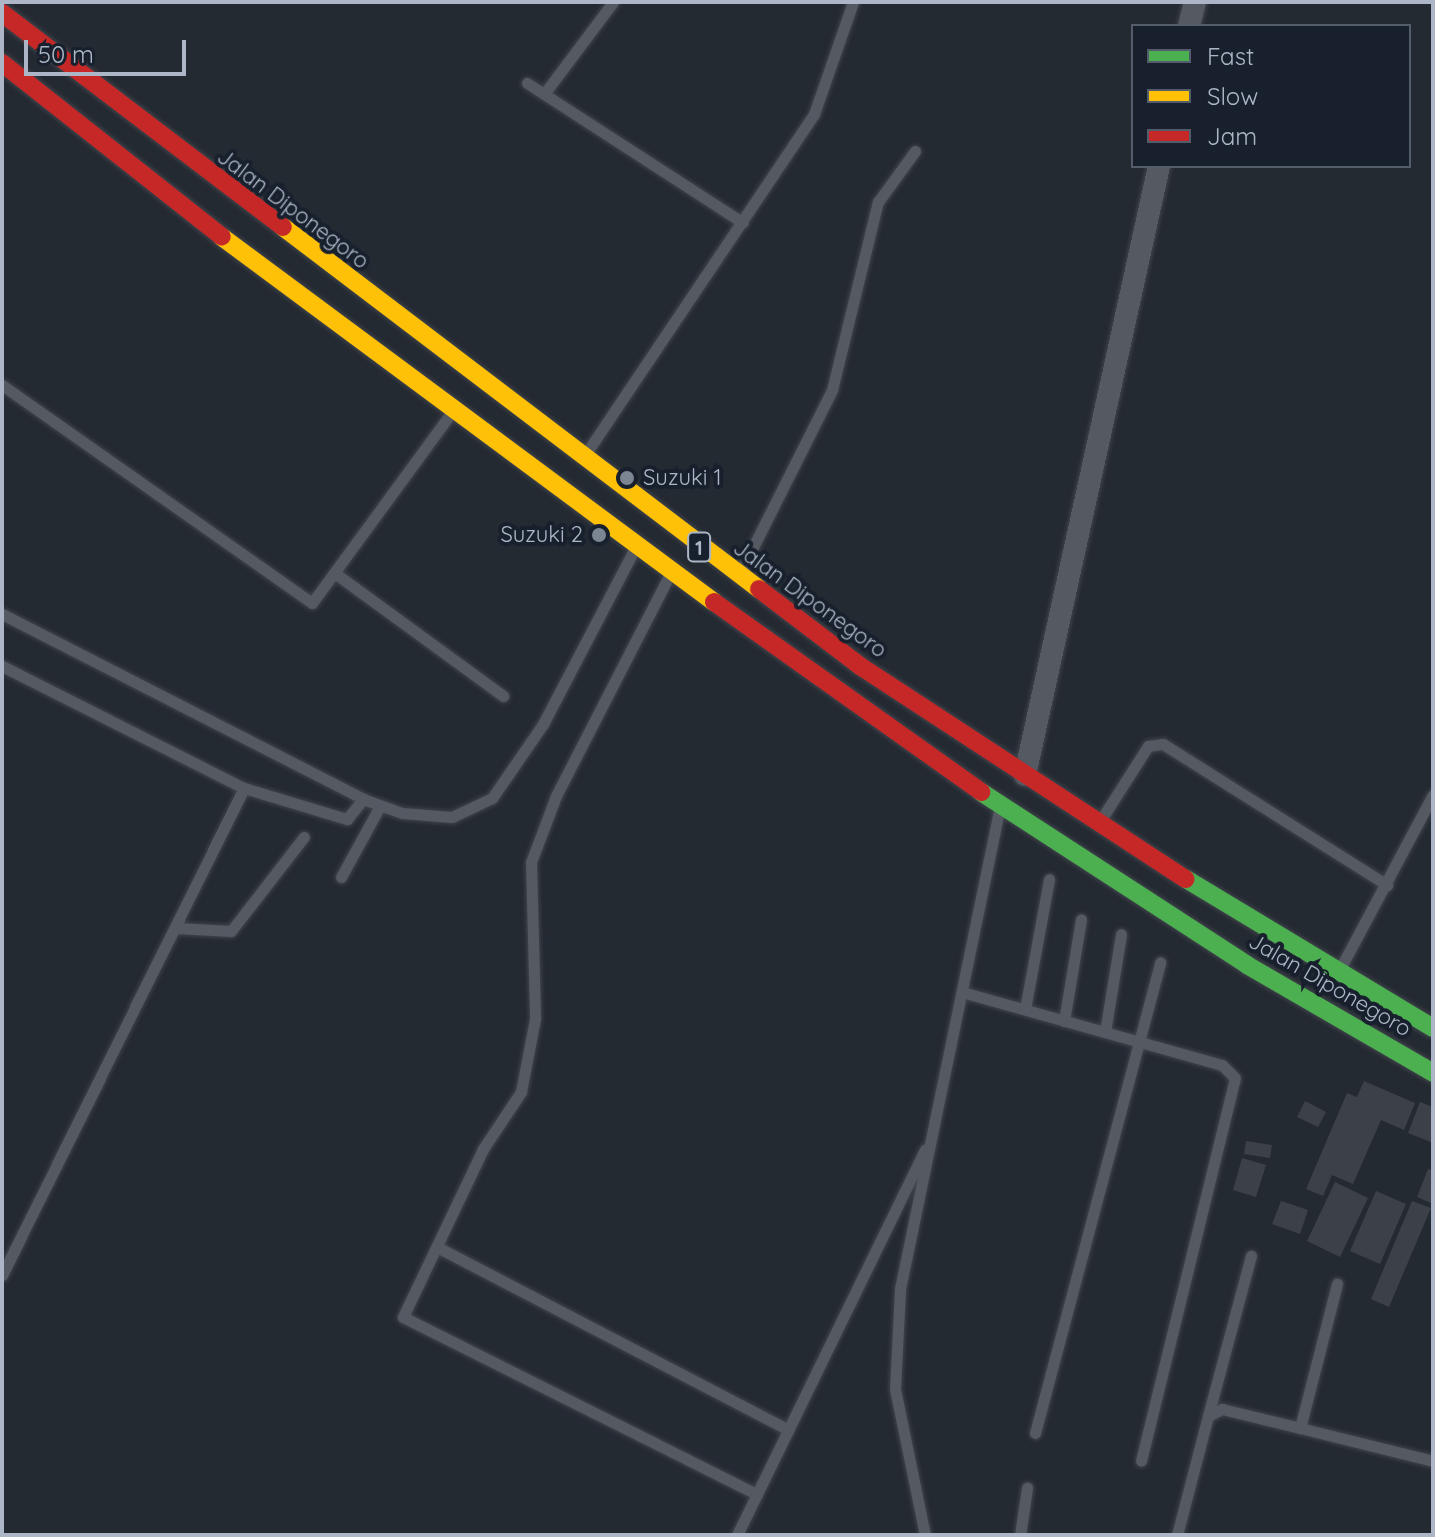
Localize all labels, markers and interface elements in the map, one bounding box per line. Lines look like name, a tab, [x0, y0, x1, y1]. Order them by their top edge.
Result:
scale bar	[28, 24, 190, 74]
legend	[1131, 24, 1411, 168]
text: 50 m	[38, 39, 94, 69]
text: Fast	[1207, 41, 1254, 71]
text: Slow	[1207, 81, 1258, 111]
text: Jam	[1207, 121, 1257, 151]
street label: Jalan Diponegoro	[212, 143, 374, 275]
place label: Suzuki 1	[643, 465, 722, 491]
marker: Suzuki 1	[618, 469, 636, 487]
place label: Suzuki 2	[500, 522, 583, 548]
marker: Suzuki 2	[590, 526, 608, 544]
road number: 1	[687, 531, 711, 563]
street label: Jalan Diponegoro	[728, 535, 892, 663]
street label: Jalan Diponegoro	[1244, 928, 1416, 1042]

